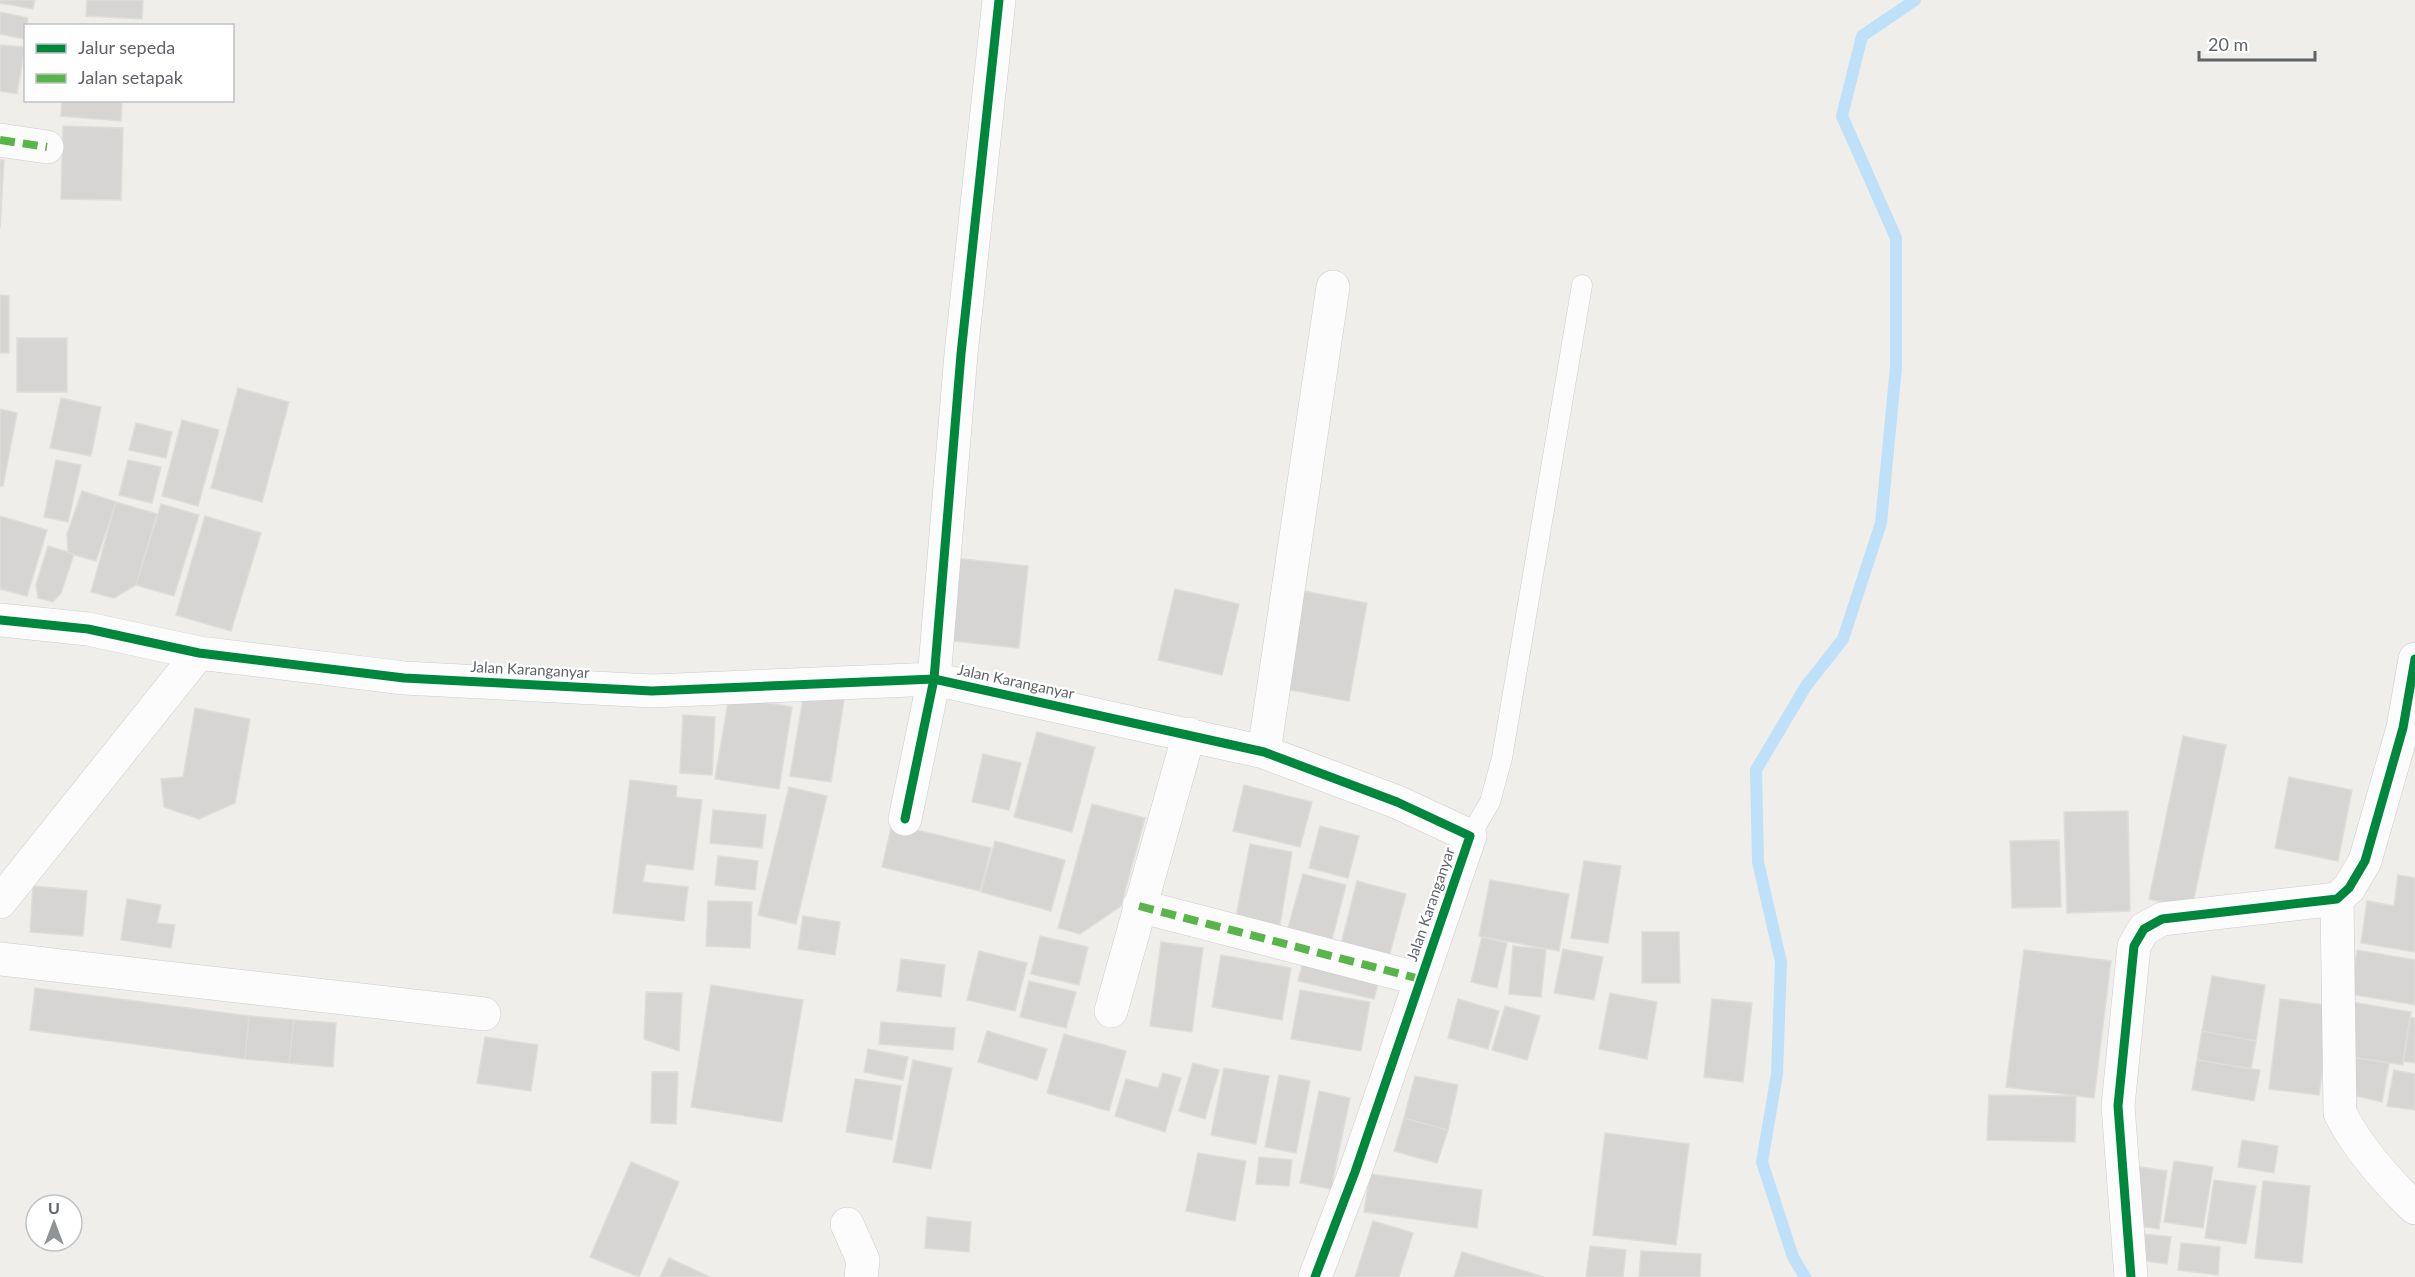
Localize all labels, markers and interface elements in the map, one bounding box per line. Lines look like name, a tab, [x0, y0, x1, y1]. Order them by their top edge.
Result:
legend	[24, 24, 234, 102]
scale bar	[2199, 24, 2314, 62]
text: 20 m	[2208, 33, 2248, 55]
text: Jalur sepeda	[78, 36, 175, 58]
text: Jalan setapak	[78, 66, 184, 88]
street label: Jalan Karanganyar	[470, 657, 590, 681]
street label: Jalan Karanganyar	[956, 660, 1077, 702]
street label: Jalan Karanganyar	[1402, 844, 1458, 963]
north arrow	[24, 1193, 84, 1253]
text: U	[48, 1198, 60, 1217]

